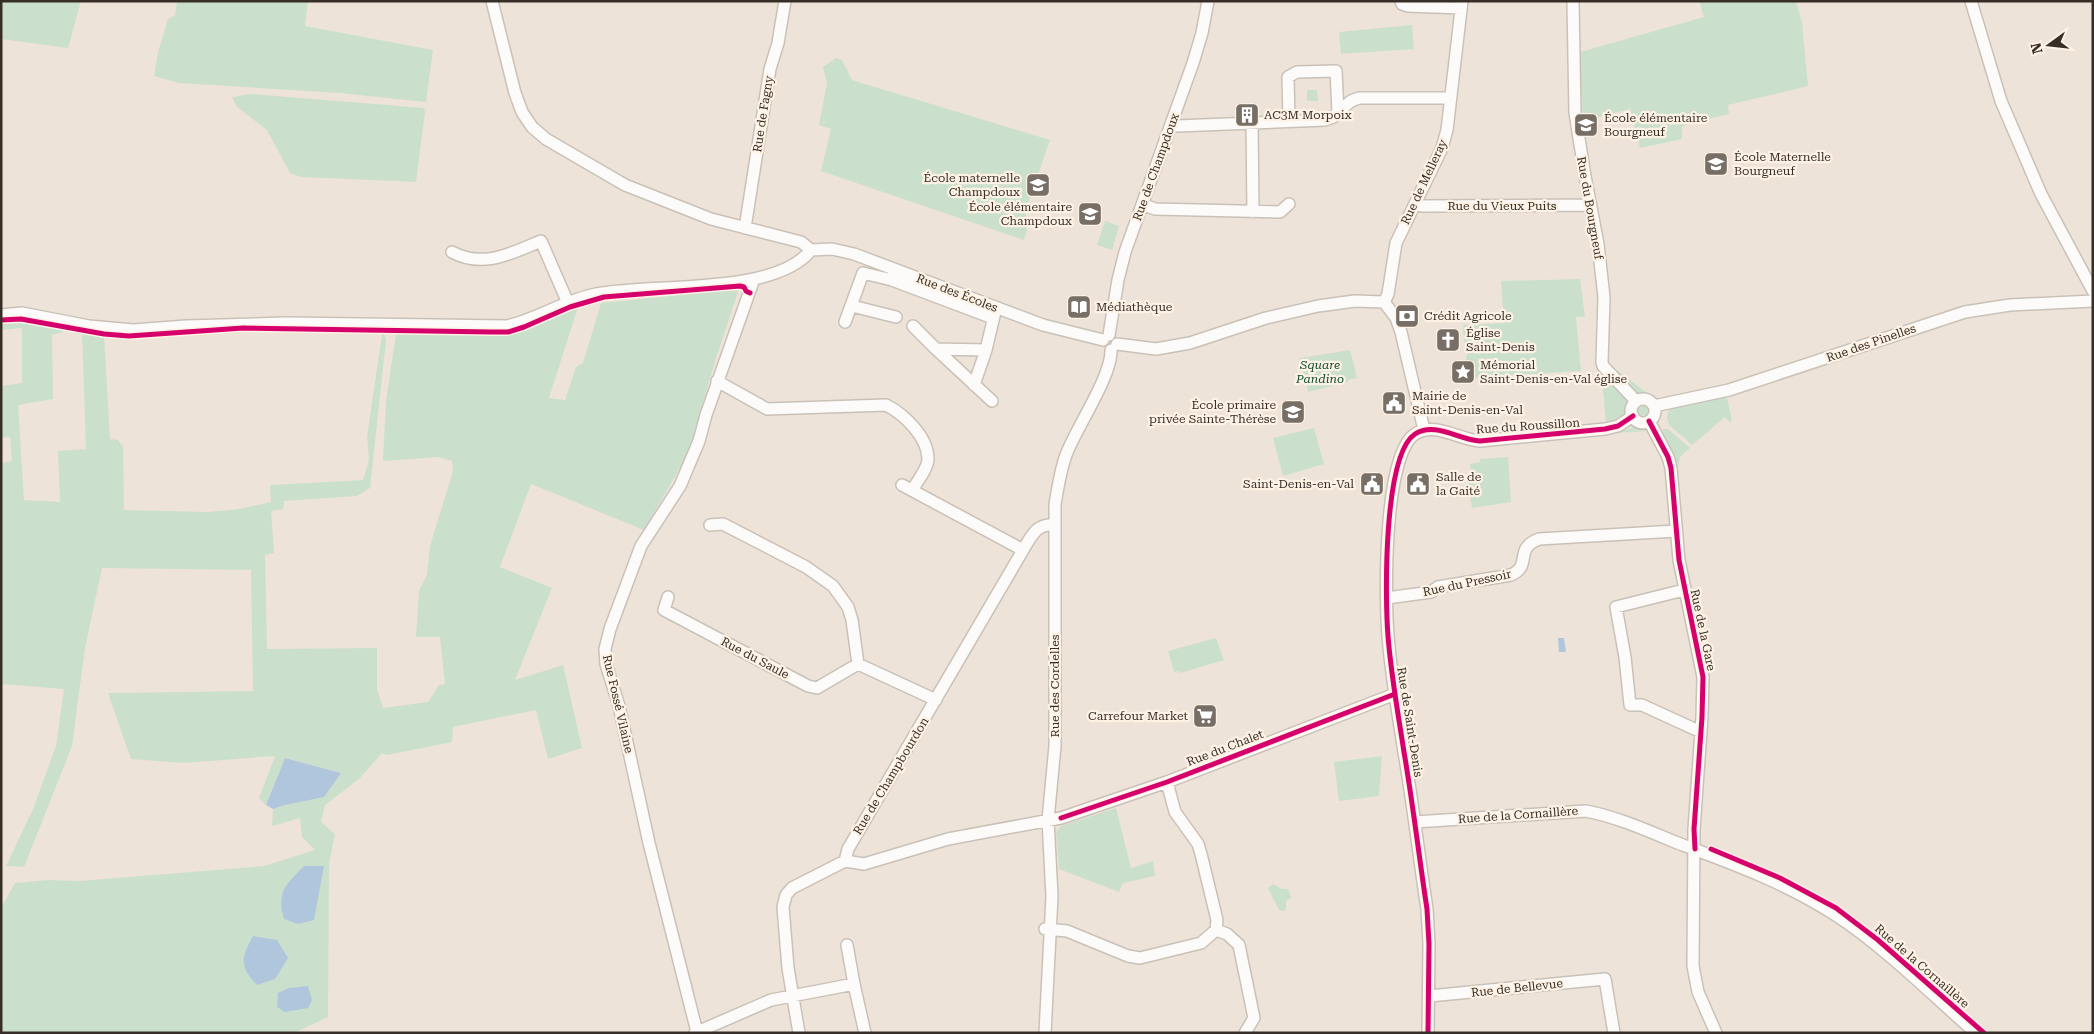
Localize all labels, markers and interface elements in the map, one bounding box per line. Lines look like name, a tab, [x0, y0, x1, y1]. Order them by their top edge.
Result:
north arrow	[2024, 20, 2074, 70]
text: N	[2027, 41, 2046, 56]
street label: Rue de Fagny	[750, 74, 776, 153]
building icon: AC3M Morpoix	[1234, 102, 1260, 128]
place label: AC3M Morpoix	[1264, 108, 1352, 122]
street label: Rue de Champdoux	[1130, 111, 1182, 223]
place label: École élémentaire Bourgneuf	[1604, 111, 1708, 139]
school or university icon: École élémentaire Bourgneuf	[1573, 112, 1599, 138]
street label: Rue de Melleray	[1398, 136, 1450, 227]
place label: École Maternelle Bourgneuf	[1734, 150, 1831, 178]
school or university icon: École Maternelle Bourgneuf	[1703, 151, 1729, 177]
street label: Rue du Bourgneuf	[1574, 155, 1606, 261]
place label: École maternelle Champdoux	[923, 171, 1020, 199]
school or university icon: École maternelle Champdoux	[1025, 172, 1051, 198]
street label: Rue du Vieux Puits	[1447, 199, 1557, 213]
place label: École élémentaire Champdoux	[969, 200, 1072, 228]
school or university icon: École élémentaire Champdoux	[1077, 201, 1103, 227]
street label: Rue des Écoles	[914, 271, 1000, 315]
library icon: Médiathèque	[1066, 294, 1092, 320]
place label: Médiathèque	[1096, 300, 1173, 314]
bank icon: Crédit Agricole	[1394, 303, 1420, 329]
place label: Crédit Agricole	[1424, 309, 1512, 323]
street label: Rue des Pinelles	[1824, 321, 1918, 365]
place label: Église Saint-Denis	[1466, 326, 1535, 354]
church icon: Église Saint-Denis	[1435, 327, 1461, 353]
park label: Square Pandino	[1295, 358, 1344, 386]
place label: Mémorial Saint-Denis-en-Val église	[1480, 358, 1627, 386]
place icon: Mémorial Saint-Denis-en-Val église	[1450, 359, 1476, 385]
place label: Mairie de Saint-Denis-en-Val	[1412, 389, 1523, 417]
public building icon: Mairie de Saint-Denis-en-Val	[1381, 390, 1407, 416]
place label: École primaire privée Sainte-Thérèse	[1149, 398, 1276, 426]
school or university icon: École primaire privée Sainte-Thérèse	[1280, 399, 1306, 425]
street label: Rue du Roussillon	[1476, 415, 1581, 437]
place label: Salle de la Gaité	[1436, 470, 1482, 498]
public building icon: Saint-Denis-en-Val	[1359, 471, 1385, 497]
public building icon: Salle de la Gaité	[1405, 471, 1431, 497]
place label: Saint-Denis-en-Val	[1243, 477, 1354, 491]
street label: Rue du Pressoir	[1422, 567, 1513, 599]
street label: Rue de la Gare	[1688, 588, 1719, 673]
street label: Rue du Saule	[719, 634, 792, 682]
street label: Rue des Cordelles	[1048, 634, 1062, 737]
street label: Rue Fossé Vilaine	[600, 653, 636, 755]
street label: Rue de Saint-Denis	[1394, 666, 1426, 778]
supermarket icon: Carrefour Market	[1192, 703, 1218, 729]
place label: Carrefour Market	[1088, 709, 1189, 723]
street label: Rue de Champbourdon	[850, 715, 932, 837]
street label: Rue du Chalet	[1185, 727, 1266, 769]
street label: Rue de la Cornaillère	[1458, 804, 1579, 826]
street label: Rue de la Cornaillère	[1872, 921, 1972, 1011]
street label: Rue de Bellevue	[1470, 976, 1564, 1000]

